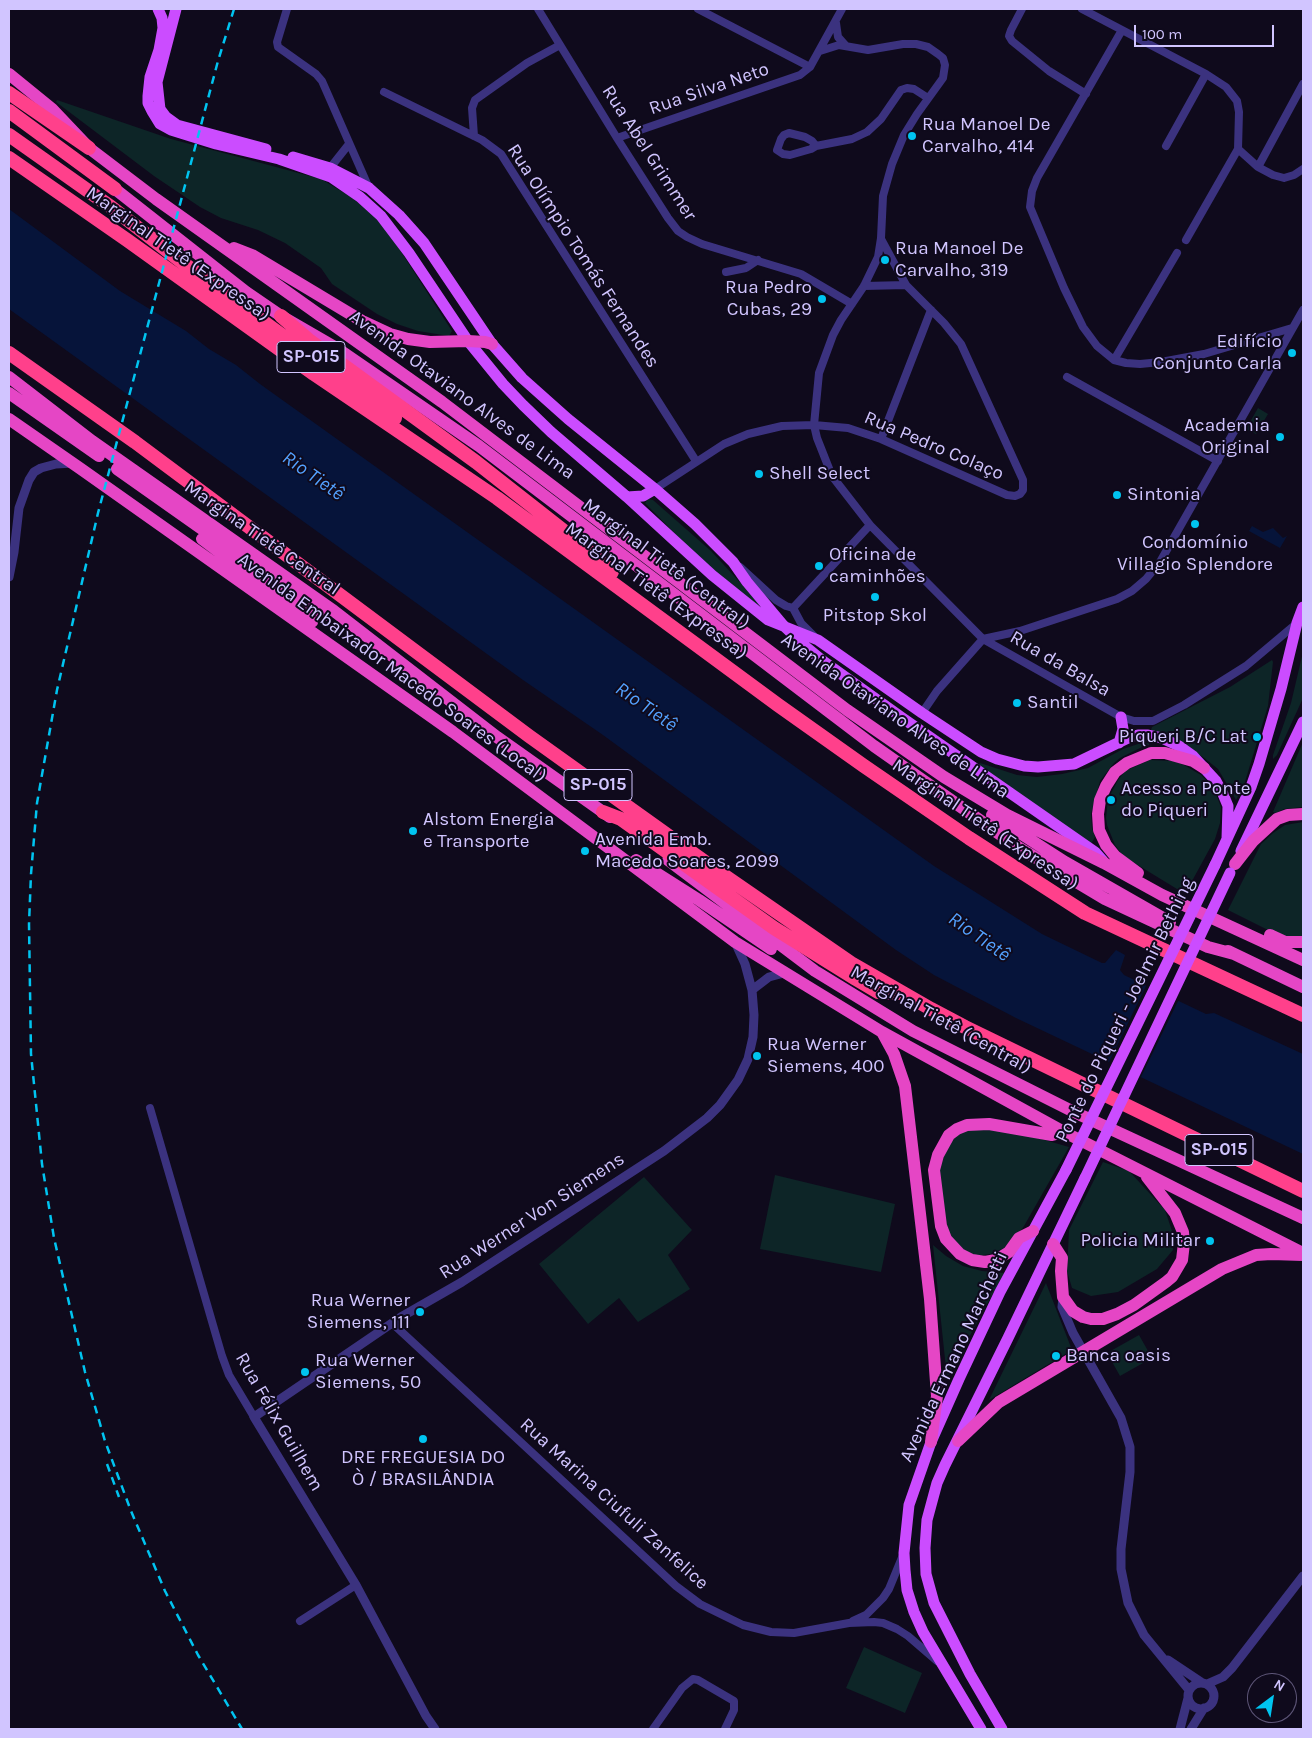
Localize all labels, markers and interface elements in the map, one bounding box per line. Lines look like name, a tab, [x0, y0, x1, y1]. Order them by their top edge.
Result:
scale bar	[1137, 15, 1277, 47]
text: 100 m	[1142, 25, 1182, 43]
street label: Rua Silva Neto	[646, 58, 772, 120]
street label: Rua Abel Grimmer	[597, 81, 701, 225]
place label: Rua Manoel De Carvalho, 414	[922, 114, 1050, 158]
marker: Rua Manoel De Carvalho, 414	[906, 130, 918, 142]
street label: Rua Olímpio Tomás Fernandes	[502, 140, 664, 372]
street label: Marginal Tietê (Expressa)	[81, 182, 275, 326]
place label: Rua Manoel De Carvalho, 319	[895, 238, 1023, 282]
marker: Rua Manoel De Carvalho, 319	[879, 254, 891, 266]
place label: Rua Pedro Cubas, 29	[725, 277, 812, 321]
marker: Rua Pedro Cubas, 29	[816, 293, 828, 305]
street label: Avenida Otaviano Alves de Lima	[345, 305, 579, 485]
place label: Edifício Conjunto Carla	[1153, 331, 1282, 375]
road number: SP-015	[277, 342, 345, 372]
marker: Edifício Conjunto Carla	[1286, 347, 1298, 359]
street label: Rua Pedro Colaço	[861, 406, 1007, 486]
place label: Academia Original	[1184, 415, 1270, 459]
marker: Academia Original	[1274, 431, 1286, 443]
water label: Rio Tietê	[277, 446, 349, 506]
place label: Shell Select	[769, 463, 870, 485]
marker: Shell Select	[753, 468, 765, 480]
street label: Margina Tietê Central	[180, 476, 344, 600]
place label: Sintonia	[1127, 484, 1201, 506]
marker: Sintonia	[1111, 489, 1123, 501]
street label: Marginal Tietê (Central)	[578, 494, 754, 634]
street label: Marginal Tietê (Expressa)	[560, 517, 752, 665]
marker: Condomínio Villagio Splendore	[1189, 518, 1201, 530]
place label: Condomínio Villagio Splendore	[1117, 532, 1273, 576]
place label: Oficina de caminhões	[829, 544, 926, 588]
street label: Avenida Embaixador Macedo Soares (Local)	[233, 548, 551, 788]
marker: Oficina de caminhões	[813, 560, 825, 572]
marker: Pitstop Skol	[869, 591, 881, 603]
place label: Pitstop Skol	[823, 605, 927, 627]
street label: Rua da Balsa	[1006, 626, 1114, 702]
street label: Avenida Otaviano Alves de Lima	[776, 628, 1014, 804]
water label: Rio Tietê	[610, 677, 682, 737]
place label: Santil	[1027, 692, 1079, 714]
marker: Santil	[1011, 697, 1023, 709]
place label: Piqueri B/C Lat	[1119, 726, 1247, 748]
marker: Piqueri B/C Lat	[1251, 731, 1263, 743]
street label: Marginal Tietê (Expressa)	[888, 754, 1082, 896]
road number: SP-015	[564, 770, 632, 800]
place label: Acesso a Ponte do Piqueri	[1121, 778, 1251, 822]
marker: Acesso a Ponte do Piqueri	[1105, 794, 1117, 806]
place label: Alstom Energia e Transporte	[423, 809, 554, 853]
marker: Alstom Energia e Transporte	[407, 825, 419, 837]
place label: Avenida Emb. Macedo Soares, 2099	[595, 829, 779, 873]
marker: Avenida Emb. Macedo Soares, 2099	[579, 845, 591, 857]
street label: Ponte do Piqueri - Joelmir Bething	[1051, 874, 1199, 1146]
water label: Rio Tietê	[943, 907, 1015, 967]
street label: Marginal Tietê (Central)	[846, 961, 1036, 1079]
place label: Rua Werner Siemens, 400	[767, 1034, 885, 1078]
marker: Rua Werner Siemens, 400	[751, 1050, 763, 1062]
road number: SP-015	[1185, 1134, 1253, 1166]
street label: Rua Werner Von Siemens	[435, 1148, 629, 1284]
place label: Policia Militar	[1080, 1230, 1200, 1252]
marker: Policia Militar	[1204, 1235, 1216, 1247]
street label: Avenida Ermano Marchetti	[895, 1248, 1013, 1466]
place label: Rua Werner Siemens, 111	[307, 1290, 410, 1334]
marker: Rua Werner Siemens, 111	[414, 1306, 426, 1318]
place label: Banca oasis	[1066, 1345, 1171, 1367]
street label: Rua Félix Guilhem	[230, 1349, 328, 1495]
place label: Rua Werner Siemens, 50	[315, 1350, 421, 1394]
marker: Banca oasis	[1050, 1350, 1062, 1362]
marker: Rua Werner Siemens, 50	[299, 1366, 311, 1378]
street label: Rua Marina Ciufuli Zanfelice	[515, 1413, 713, 1595]
marker: DRE FREGUESIA DO Ò / BRASILÂNDIA	[417, 1433, 429, 1445]
place label: DRE FREGUESIA DO Ò / BRASILÂNDIA	[341, 1447, 505, 1491]
north arrow	[1247, 1673, 1297, 1723]
text: N	[1271, 1676, 1288, 1695]

